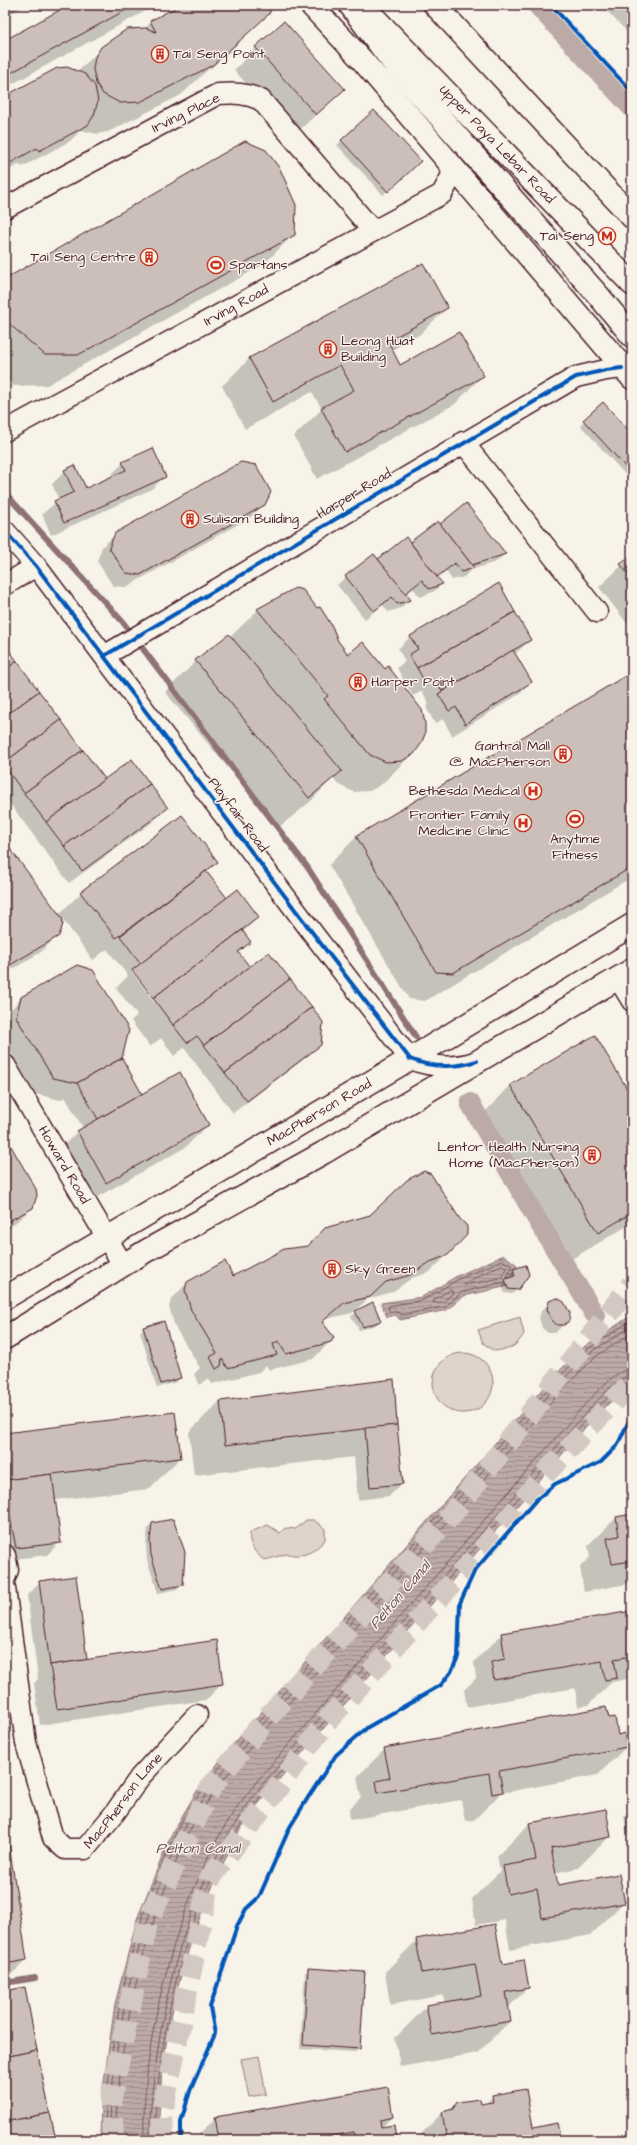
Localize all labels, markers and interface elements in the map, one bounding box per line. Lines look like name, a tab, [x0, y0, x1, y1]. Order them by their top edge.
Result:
building icon: Tai Seng Point	[150, 44, 170, 64]
place label: Tai Seng Point	[173, 44, 265, 64]
street label: Upper Paya Lebar Road	[435, 80, 559, 208]
street label: Irving Place	[148, 88, 224, 138]
place label: Tai Seng	[540, 226, 594, 246]
metro station icon: Tai Seng	[597, 226, 617, 246]
place label: Tai Seng Centre	[31, 247, 136, 267]
building icon: Tai Seng Centre	[139, 247, 159, 267]
sports icon: Spartans	[206, 255, 226, 275]
place label: Spartans	[229, 255, 287, 275]
street label: Irving Road	[200, 280, 272, 331]
place label: Leong Huat Building	[341, 331, 415, 367]
building icon: Leong Huat Building	[318, 339, 338, 359]
street label: Harper Road	[313, 464, 395, 524]
building icon: Sulisam Building	[180, 509, 200, 529]
place label: Sulisam Building	[203, 509, 299, 529]
building icon: Harper Point	[348, 672, 368, 692]
place label: Harper Point	[371, 672, 455, 692]
place label: Gantral Mall @ MacPherson	[449, 736, 550, 772]
building icon: Gantral Mall @ MacPherson	[553, 744, 573, 764]
street label: Playfair Road	[203, 773, 273, 857]
place label: Bethesda Medical	[409, 781, 520, 801]
hospital icon: Bethesda Medical	[523, 781, 543, 801]
place label: Frontier Family Medicine Clinic	[409, 805, 510, 841]
sports icon: Anytime Fitness	[565, 809, 585, 829]
hospital icon: Frontier Family Medicine Clinic	[513, 813, 533, 833]
place label: Anytime Fitness	[550, 829, 600, 865]
street label: MacPherson Road	[263, 1074, 375, 1151]
street label: Howard Road	[33, 1122, 95, 1208]
place label: Lentor Health Nursing Home (MacPherson)	[437, 1137, 579, 1173]
building icon: Lentor Health Nursing Home (MacPherson)	[582, 1145, 602, 1165]
building icon: Sky Green	[322, 1259, 342, 1279]
place label: Sky Green	[345, 1259, 415, 1279]
water label: Pelton Canal	[365, 1555, 436, 1634]
street label: MacPherson Lane	[79, 1748, 168, 1853]
water label: Pelton Canal	[156, 1838, 242, 1859]

